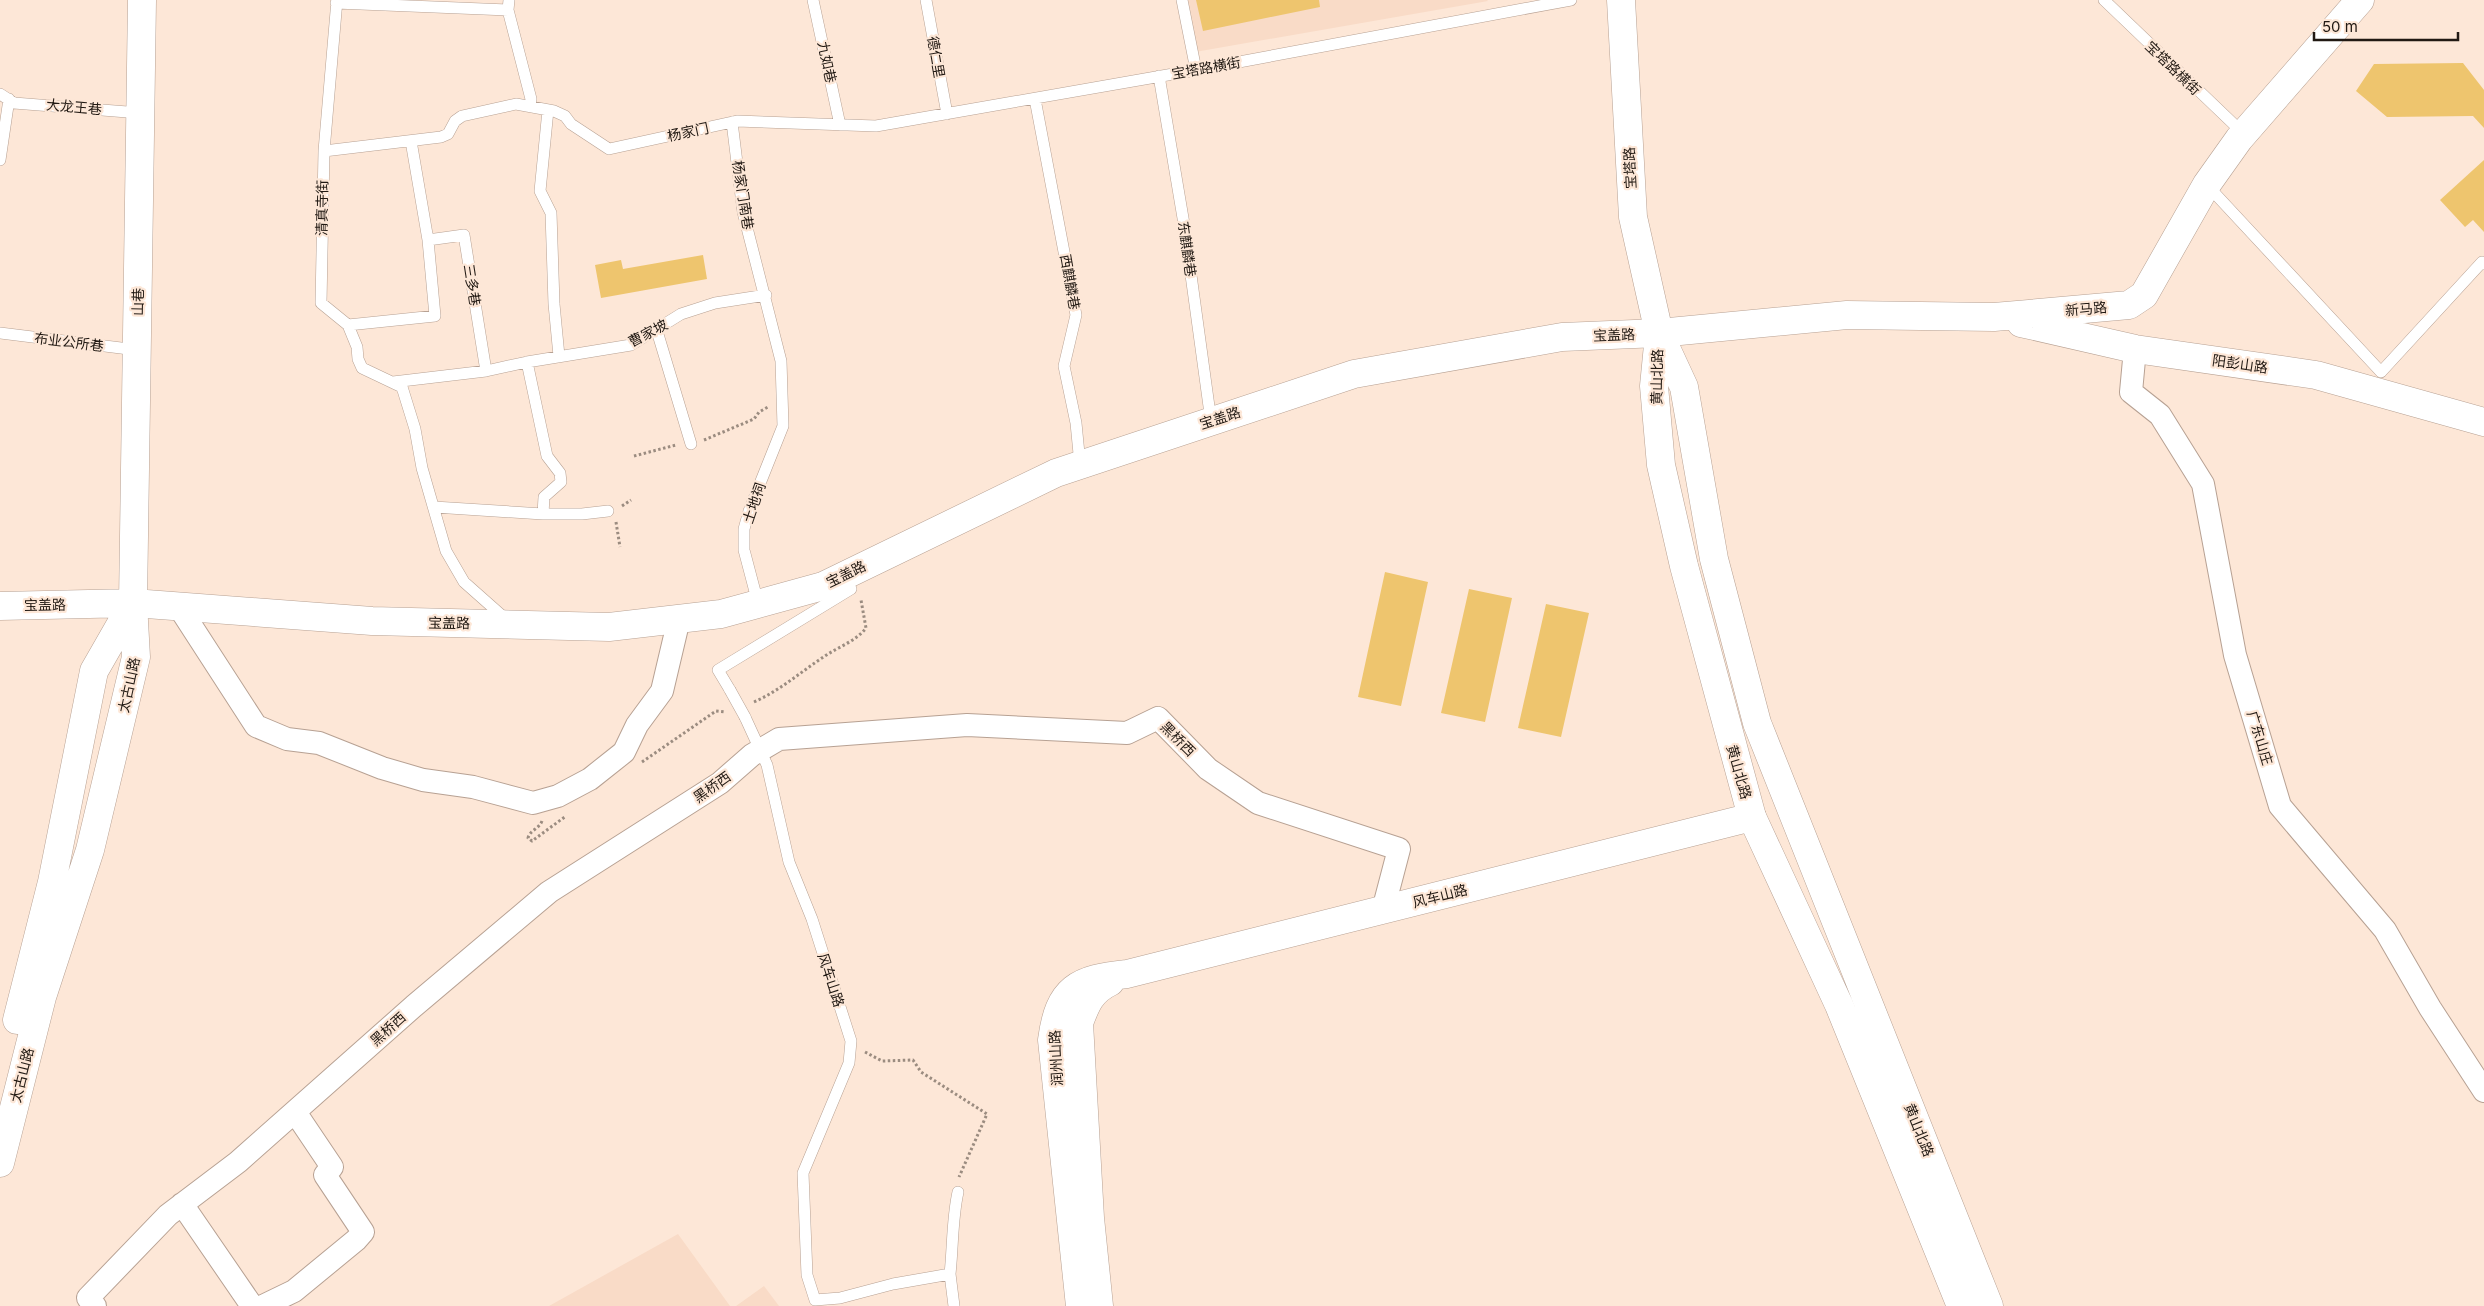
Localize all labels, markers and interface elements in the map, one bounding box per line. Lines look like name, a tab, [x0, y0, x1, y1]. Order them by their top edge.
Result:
scale bar	[2314, 10, 2458, 42]
text: 50 m	[2322, 17, 2358, 36]
street label: 德仁里	[924, 35, 949, 79]
street label: 宝塔路横街	[2142, 37, 2204, 98]
street label: 九如巷	[815, 40, 840, 84]
street label: 宝塔路横街	[1170, 53, 1242, 82]
street label: 大龙王巷	[45, 96, 103, 117]
street label: 杨家门	[666, 119, 710, 144]
street label: 宝塔路	[1620, 147, 1639, 189]
street label: 杨家门南巷	[730, 159, 757, 231]
street label: 清真寺街	[313, 180, 330, 236]
street label: 东麒麟巷	[1175, 220, 1200, 278]
street label: 西麒麟巷	[1057, 253, 1084, 311]
street label: 三多巷	[461, 263, 484, 307]
street label: 山巷	[129, 288, 146, 316]
street label: 新马路	[2064, 298, 2108, 319]
street label: 曹家坡	[625, 315, 670, 350]
street label: 宝盖路	[1593, 325, 1635, 344]
street label: 布业公所巷	[33, 329, 105, 354]
street label: 黄山北路	[1648, 349, 1665, 405]
street label: 阳彭山路	[2211, 351, 2269, 376]
street label: 宝盖路	[1197, 403, 1242, 432]
street label: 土地祠	[739, 480, 768, 525]
street label: 宝盖路	[823, 557, 868, 590]
street label: 宝盖路	[24, 596, 66, 613]
street label: 宝盖路	[428, 614, 470, 631]
street label: 太古山路	[114, 656, 143, 714]
street label: 广东山庄	[2244, 709, 2277, 767]
street label: 黑桥西	[1157, 718, 1199, 760]
street label: 黄山北路	[1724, 743, 1755, 801]
street label: 黑桥西	[690, 768, 734, 806]
street label: 风车山路	[1411, 880, 1469, 911]
street label: 风车山路	[815, 951, 848, 1009]
street label: 黑桥西	[366, 1008, 409, 1049]
street label: 润州山路	[1046, 1030, 1065, 1086]
street label: 太古山路	[6, 1046, 37, 1104]
street label: 黄山北路	[1901, 1101, 1938, 1159]

